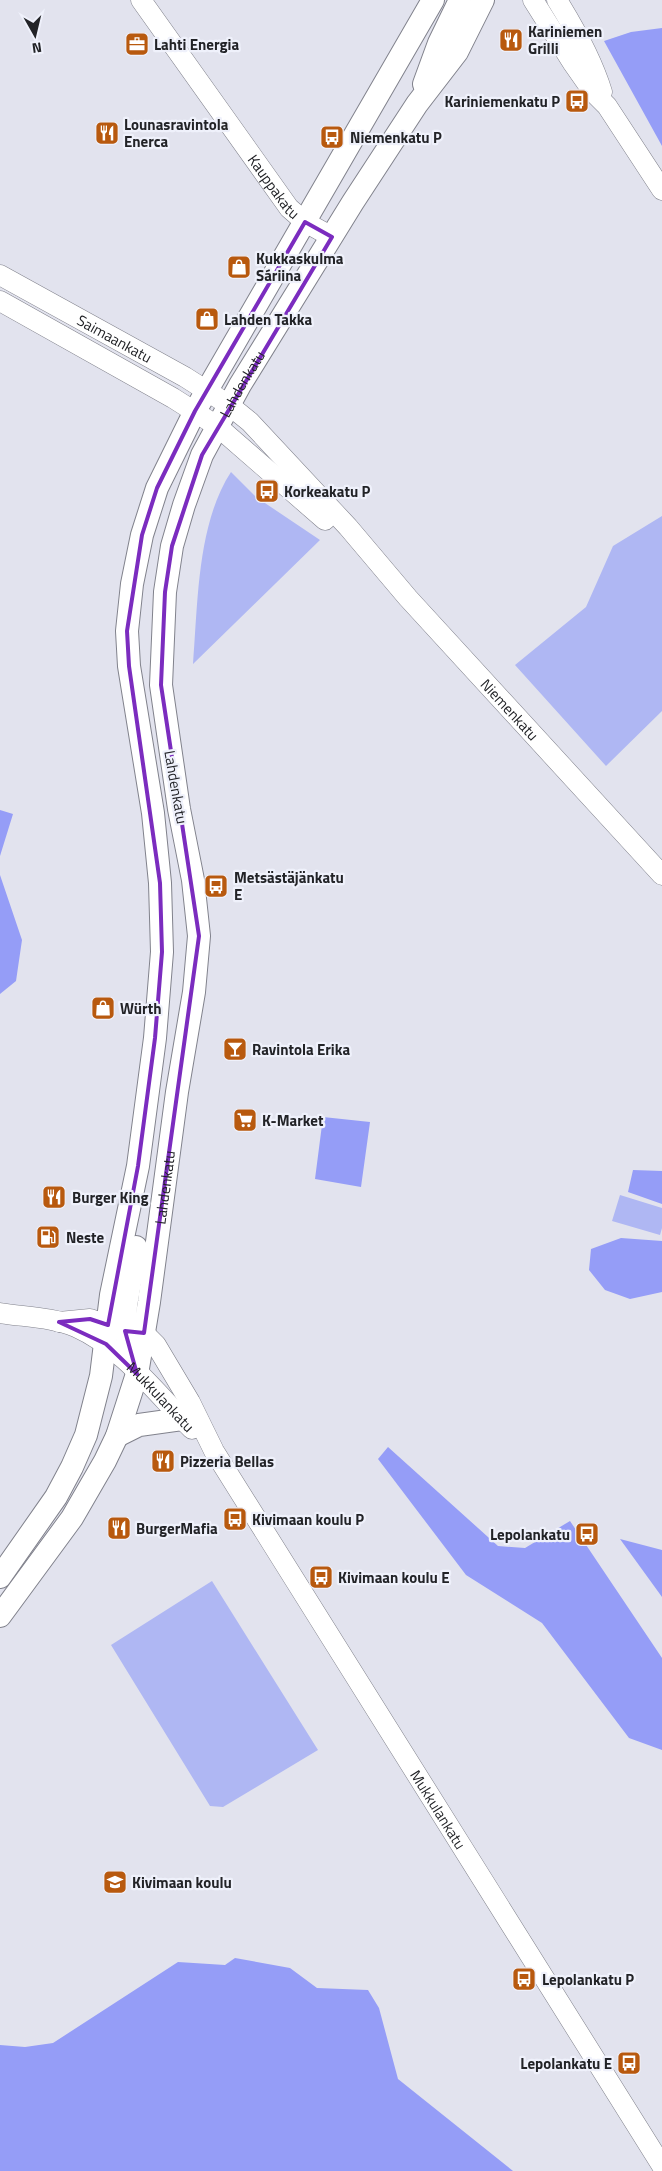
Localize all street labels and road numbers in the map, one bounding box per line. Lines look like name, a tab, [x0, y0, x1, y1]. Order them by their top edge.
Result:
street label: Kauppakatu	[243, 149, 305, 224]
street label: Saimaankatu	[73, 308, 156, 368]
street label: Lahdenkatu	[213, 346, 270, 421]
street label: Niemenkatu	[476, 673, 545, 745]
street label: Lahdenkatu	[158, 748, 194, 826]
street label: Lahdenkatu	[148, 1149, 181, 1226]
street label: Mukkulankatu	[122, 1356, 200, 1437]
street label: Mukkulankatu	[405, 1765, 472, 1853]

